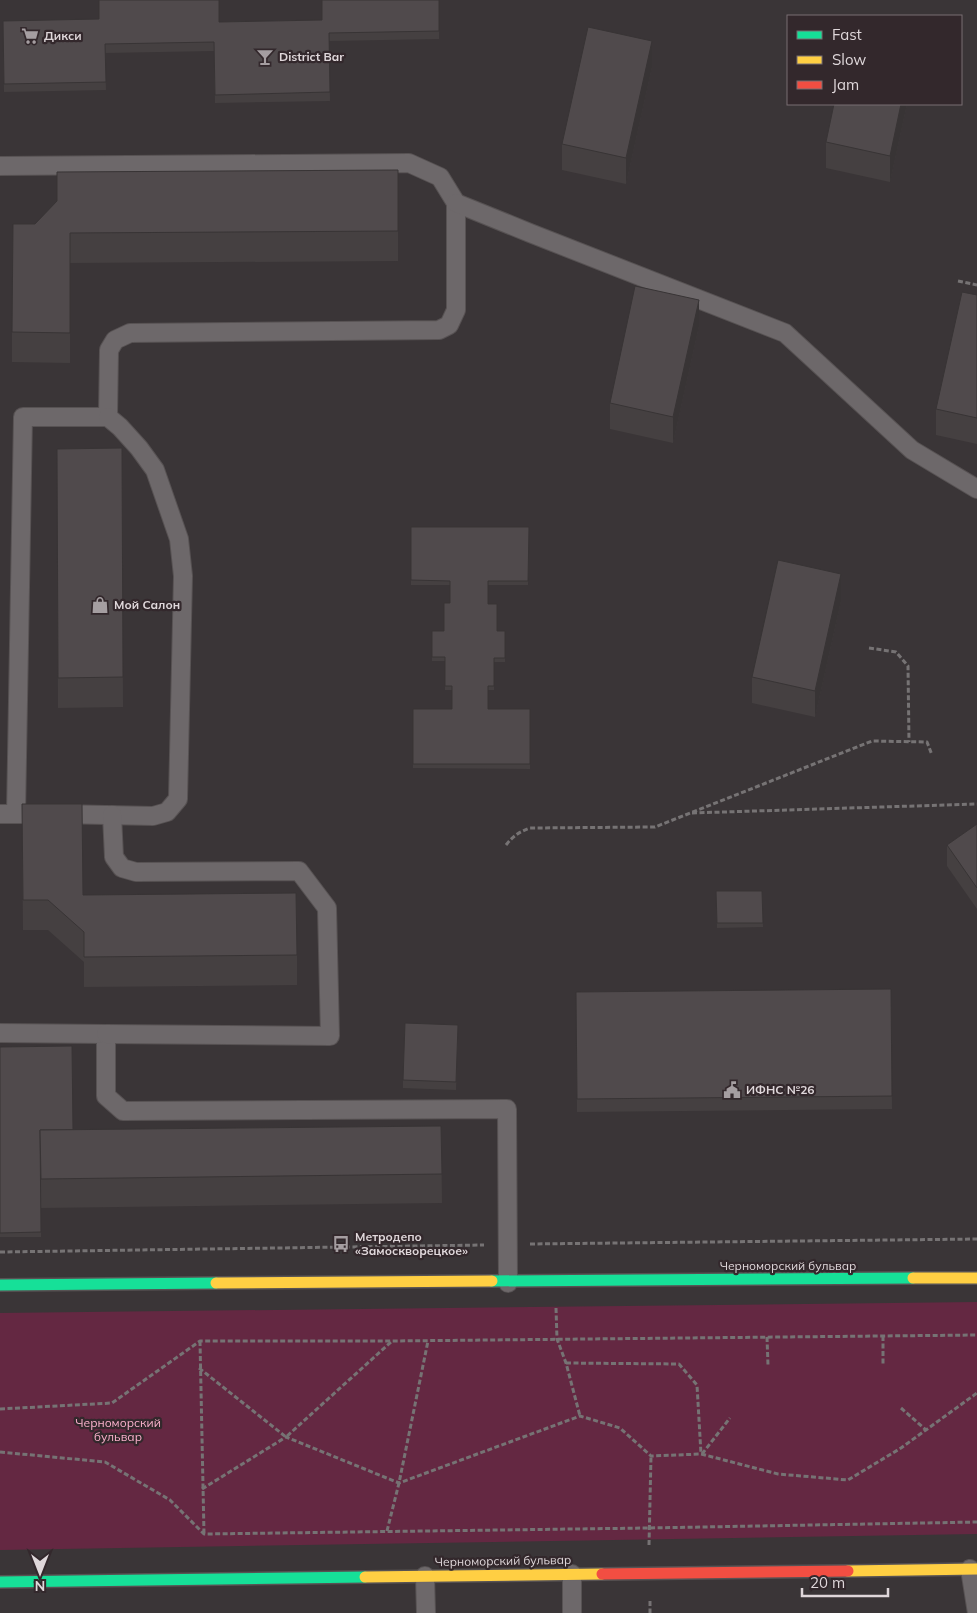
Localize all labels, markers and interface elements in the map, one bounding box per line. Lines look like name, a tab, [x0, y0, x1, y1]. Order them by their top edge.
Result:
legend	[787, 15, 962, 105]
text: Fast	[832, 25, 862, 44]
supermarket icon: Дикси	[20, 26, 40, 46]
place label: Дикси	[44, 28, 82, 43]
bar icon: District Bar	[255, 47, 275, 67]
place label: District Bar	[279, 49, 344, 64]
text: Slow	[832, 50, 866, 69]
text: Jam	[832, 75, 859, 94]
shop icon: Мой Салон	[90, 595, 110, 615]
place label: Мой Салон	[114, 597, 180, 612]
public building icon: ИФНС №26	[722, 1080, 742, 1100]
place label: ИФНС №26	[746, 1082, 815, 1097]
place label: Метродепо «Замоскворецкое»	[355, 1229, 468, 1258]
bus stop icon: Метродепо «Замоскворецкое»	[331, 1234, 351, 1254]
street label: Черноморский бульвар	[720, 1258, 856, 1273]
park label: Черноморский бульвар	[75, 1415, 161, 1444]
north arrow	[15, 1548, 65, 1598]
street label: Черноморский бульвар	[435, 1552, 571, 1569]
scale bar	[802, 1566, 888, 1598]
text: 20 m	[810, 1573, 845, 1592]
text: N	[35, 1577, 45, 1595]

